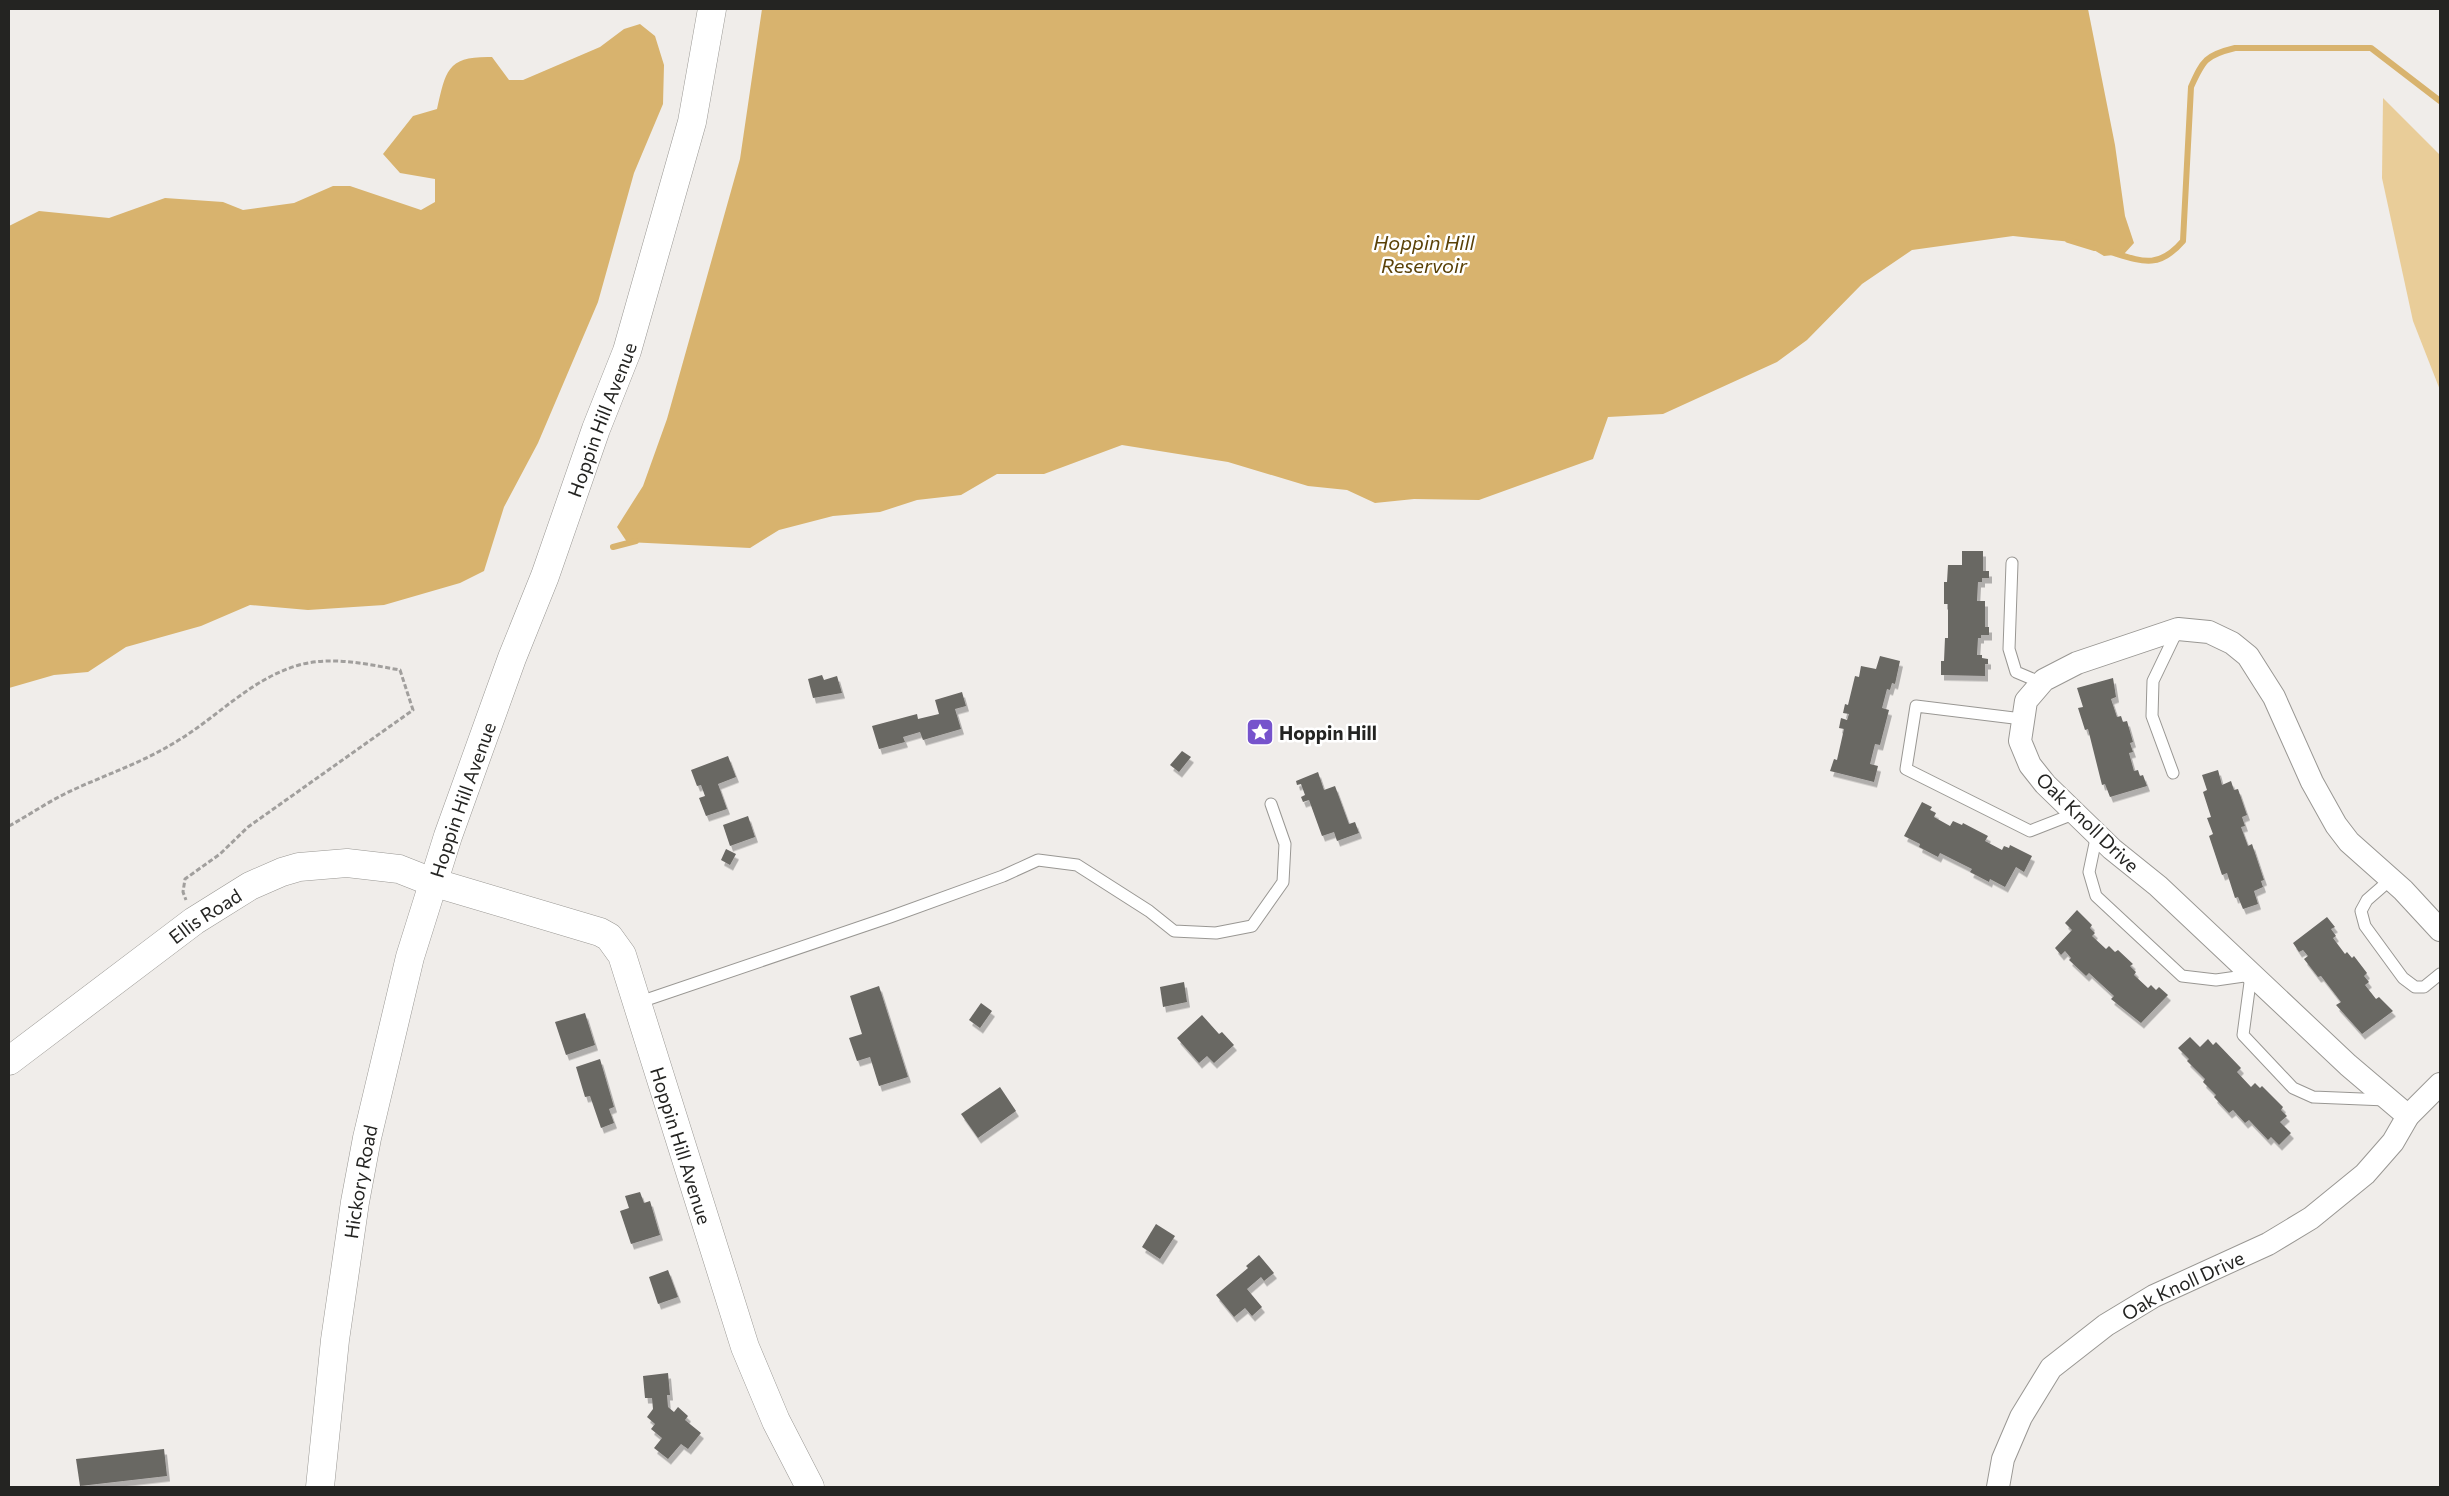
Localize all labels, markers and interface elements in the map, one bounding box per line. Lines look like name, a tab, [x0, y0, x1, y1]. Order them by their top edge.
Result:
water label: Hoppin Hill Reservoir	[1373, 230, 1476, 277]
street label: Hoppin Hill Avenue	[562, 340, 640, 500]
place icon: Hoppin Hill	[1245, 717, 1275, 747]
street label: Hoppin Hill Avenue	[424, 719, 500, 880]
place label: Hoppin Hill	[1279, 721, 1377, 744]
street label: Oak Knoll Drive	[2032, 767, 2144, 877]
street label: Ellis Road	[164, 883, 245, 948]
street label: Hoppin Hill Avenue	[646, 1064, 717, 1227]
street label: Hickory Road	[338, 1122, 381, 1240]
street label: Oak Knoll Drive	[2117, 1245, 2247, 1325]

